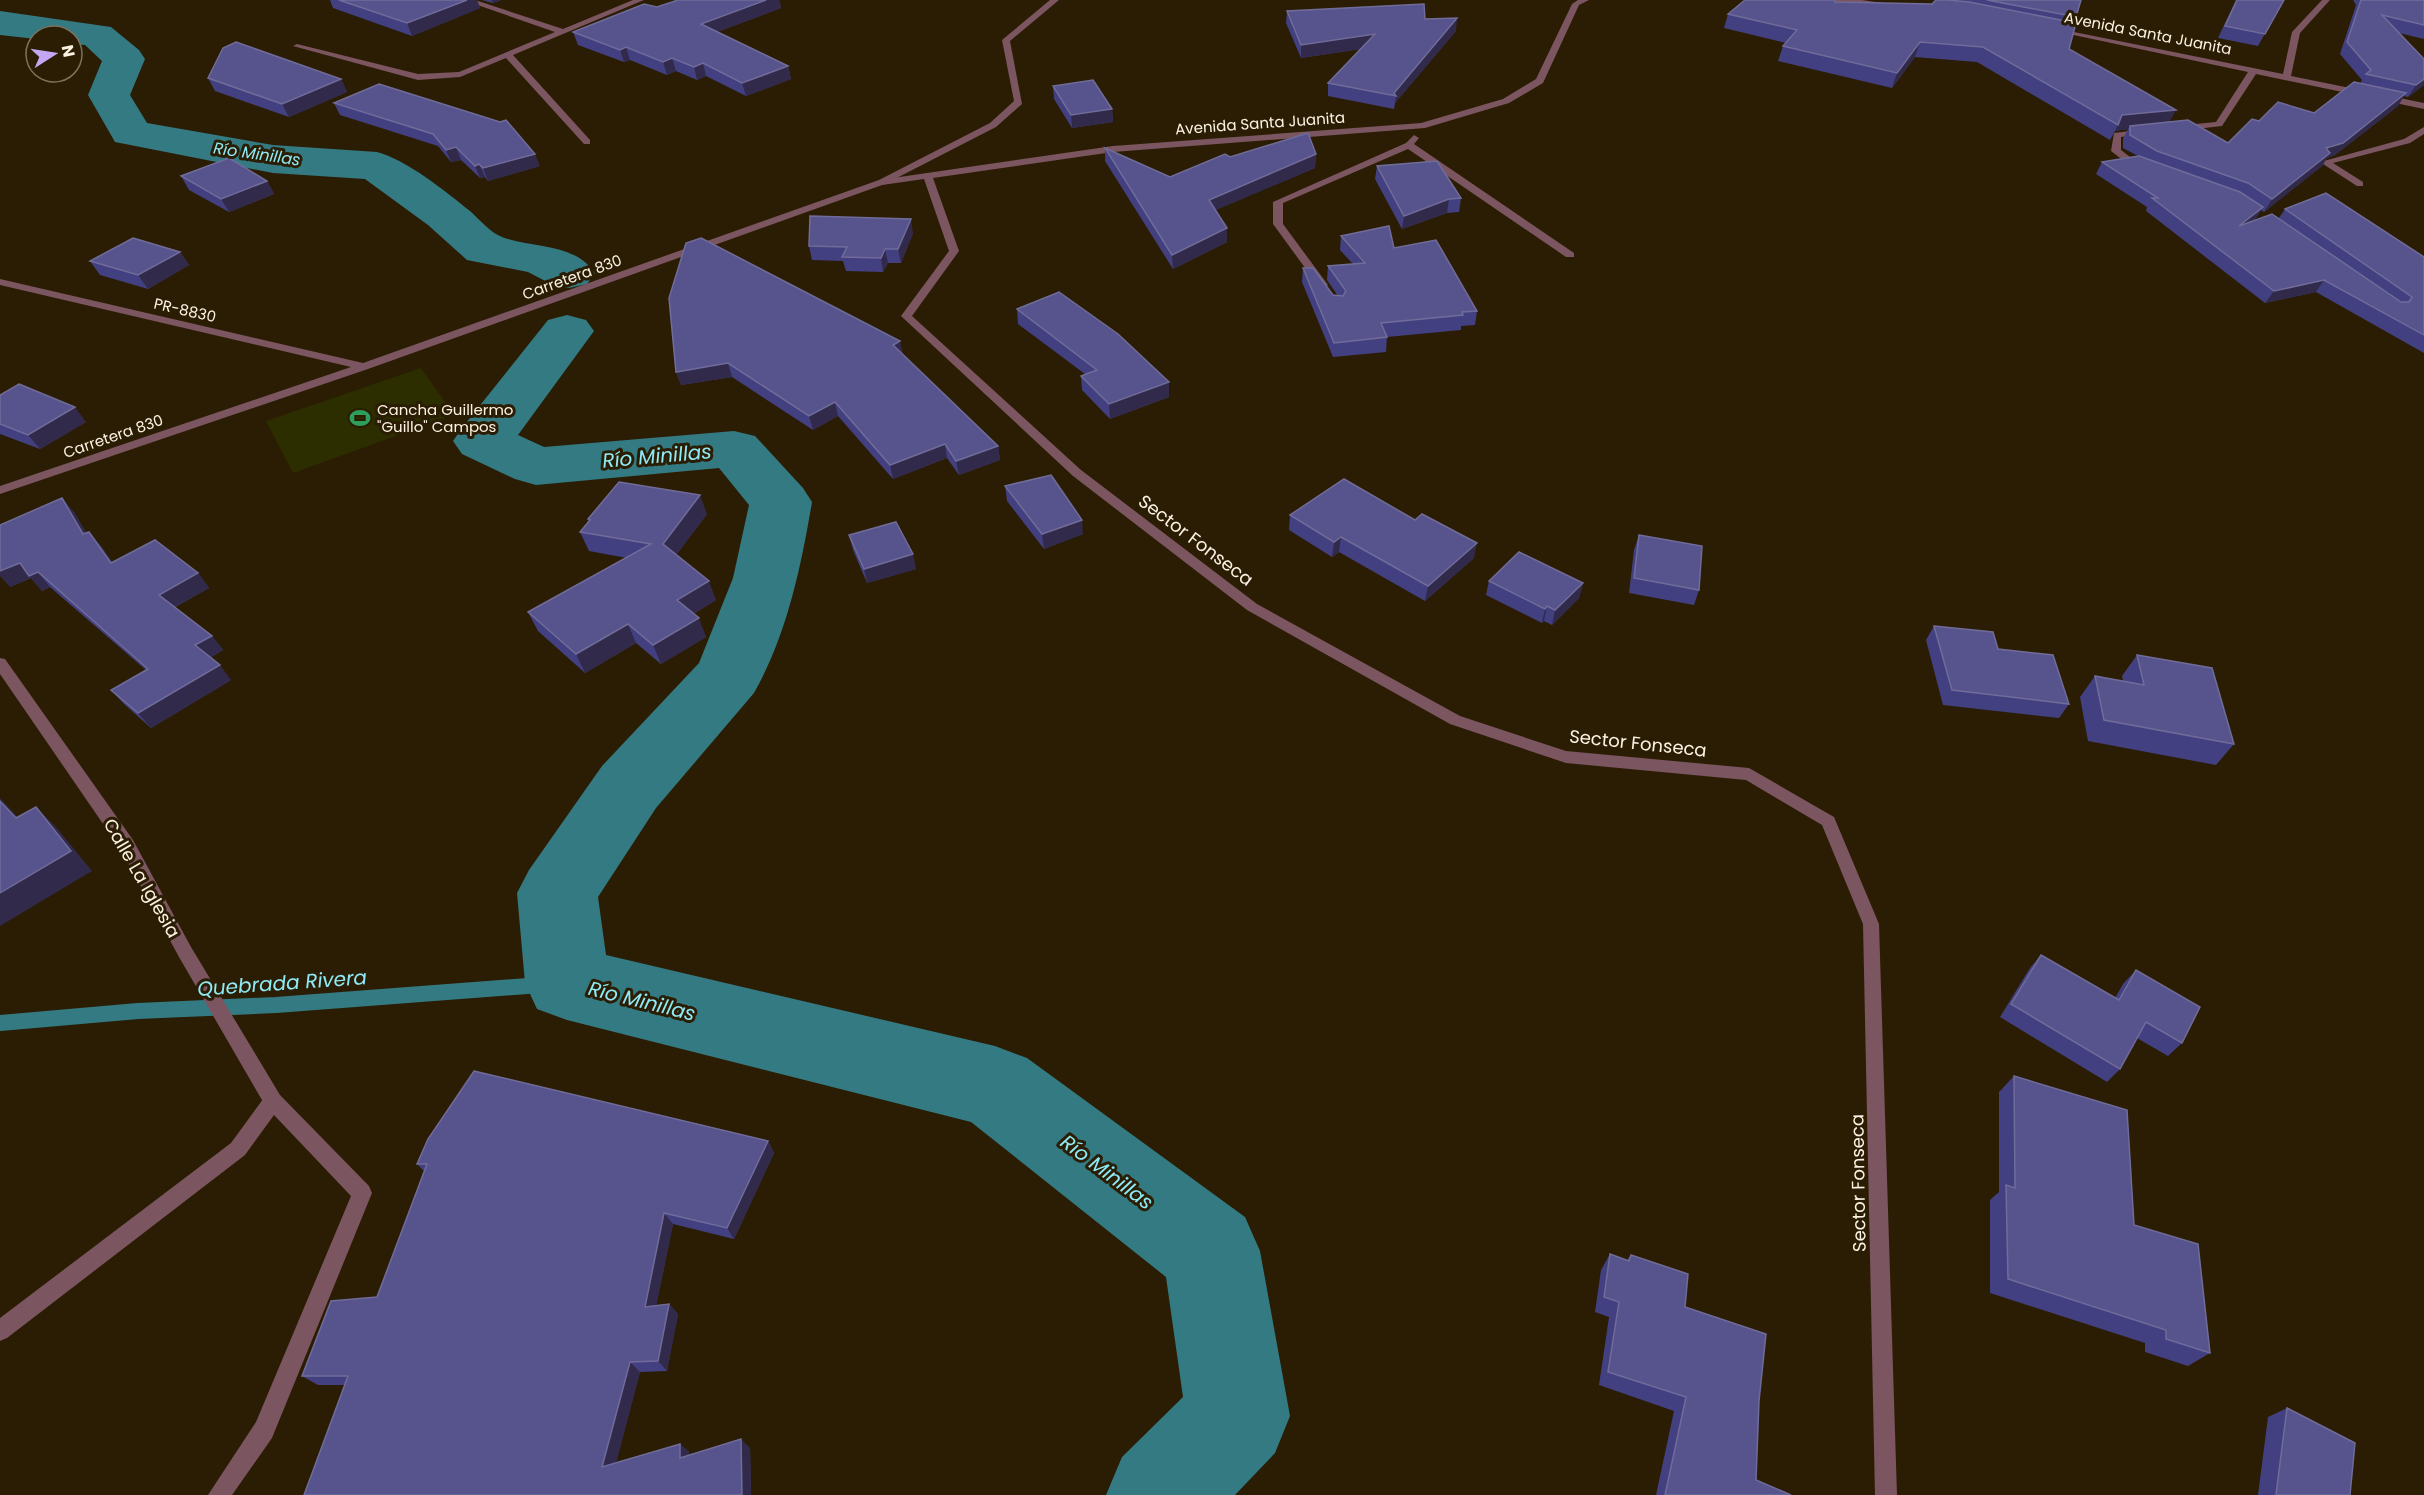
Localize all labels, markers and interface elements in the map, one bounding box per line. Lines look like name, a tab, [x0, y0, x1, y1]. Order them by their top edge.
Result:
street label: Avenida Santa Juanita	[2062, 6, 2234, 60]
north arrow	[24, 24, 84, 84]
text: N	[56, 43, 81, 59]
street label: Avenida Santa Juanita	[1174, 107, 1346, 139]
water label: Río Minillas	[212, 137, 302, 171]
street label: Carretera 830	[519, 249, 625, 305]
street label: PR-8830	[152, 293, 218, 327]
place label: Cancha Guillermo "Guillo" Campos	[377, 399, 513, 437]
sports icon: Cancha Guillermo "Guillo" Campos	[348, 406, 372, 430]
street label: Carretera 830	[60, 409, 166, 463]
water label: Río Minillas	[601, 437, 713, 475]
street label: Sector Fonseca	[1133, 488, 1259, 592]
street label: Sector Fonseca	[1568, 723, 1708, 763]
street label: Calle La Iglesia	[98, 814, 186, 942]
water label: Quebrada Rivera	[196, 963, 368, 1003]
water label: Río Minillas	[585, 974, 699, 1028]
street label: Sector Fonseca	[1844, 1114, 1872, 1252]
water label: Río Minillas	[1055, 1128, 1159, 1216]

